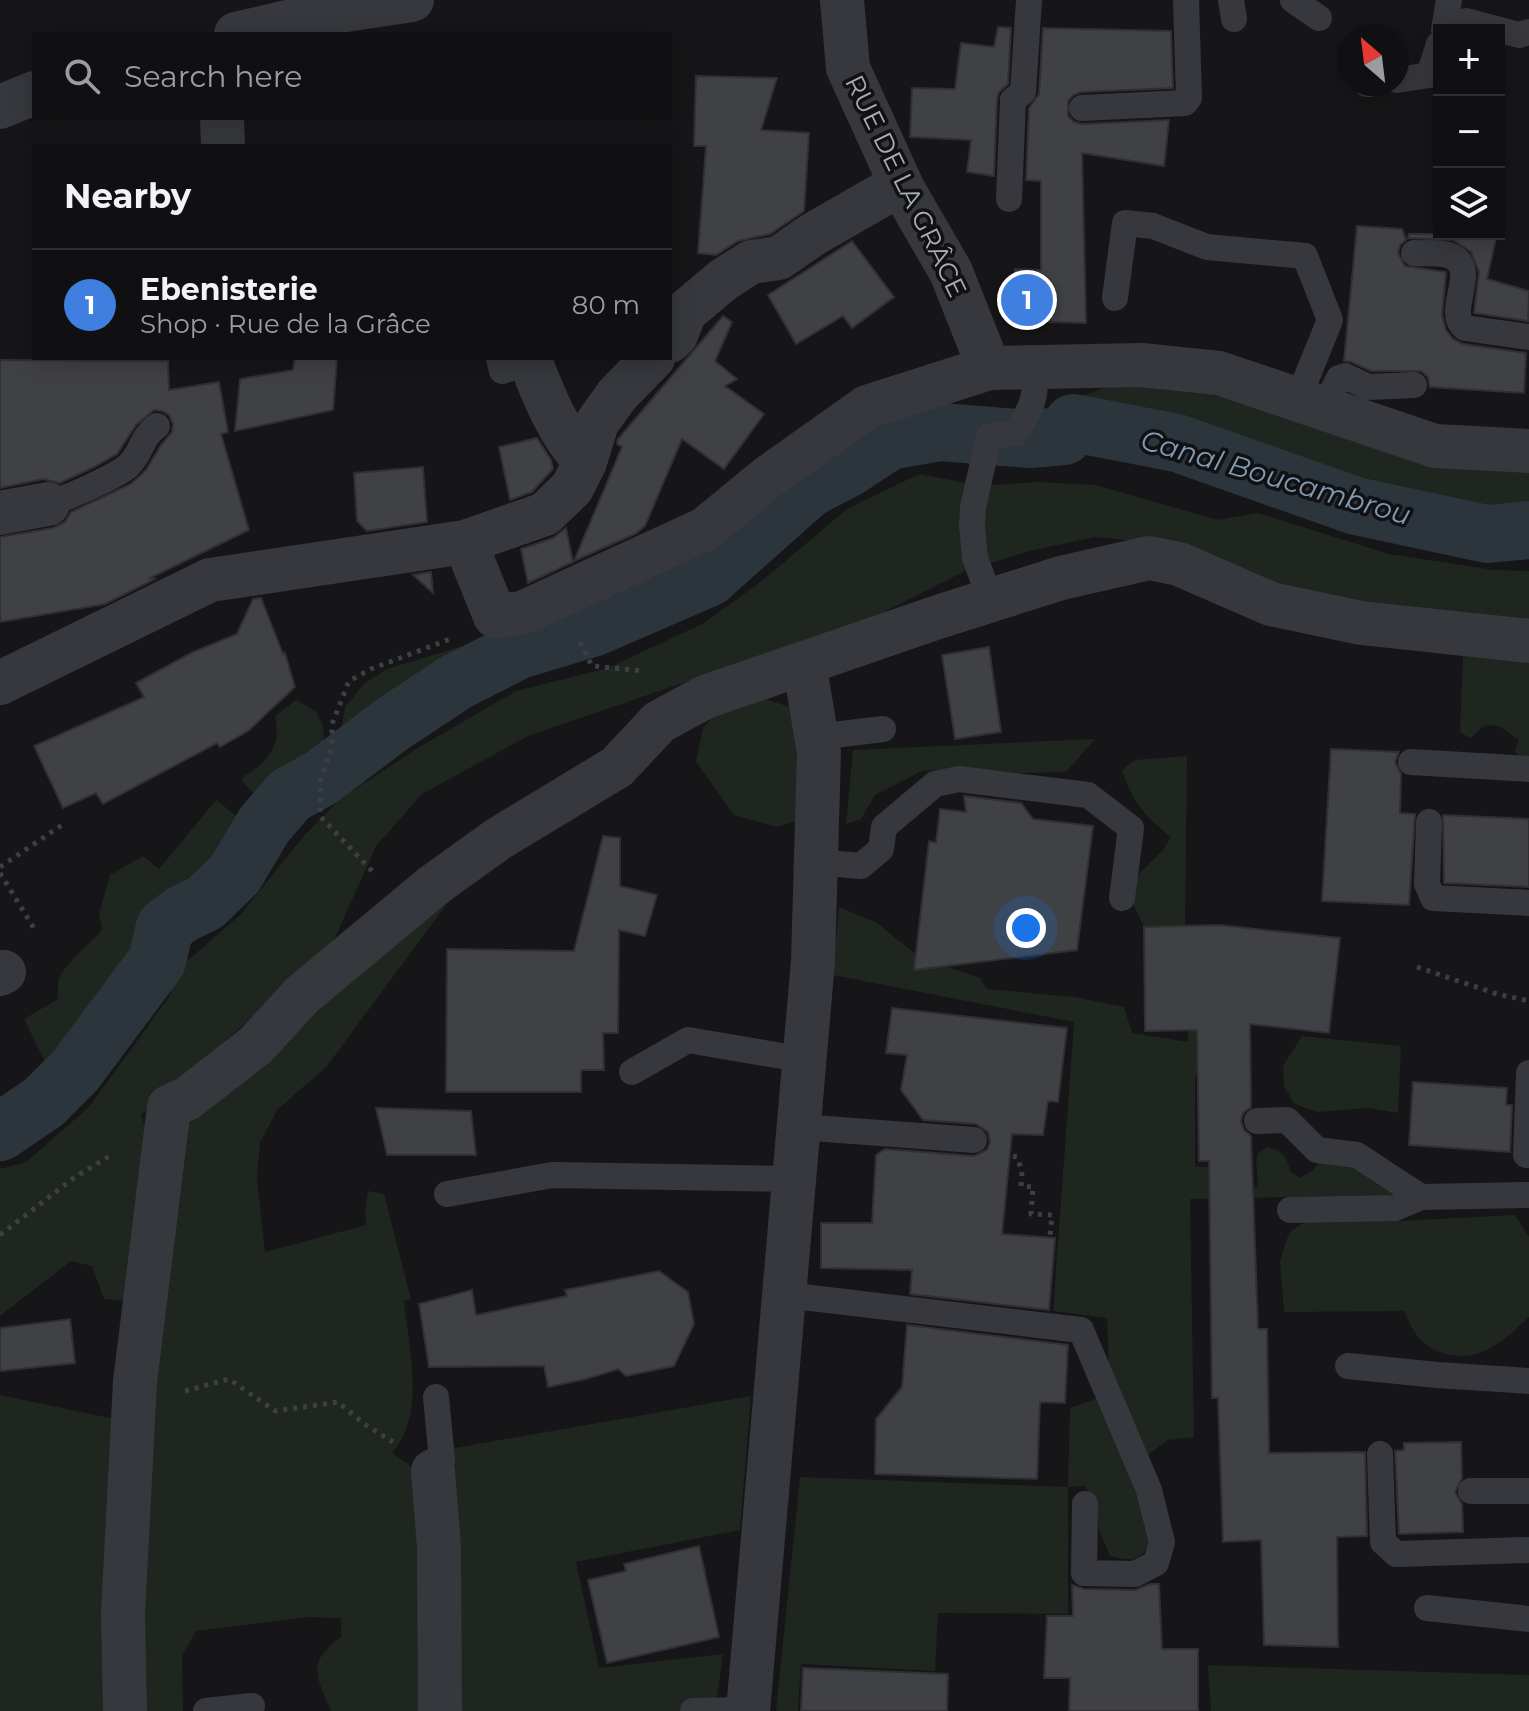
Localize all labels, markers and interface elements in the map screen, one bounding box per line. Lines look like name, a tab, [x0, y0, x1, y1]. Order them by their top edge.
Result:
north arrow	[1337, 24, 1409, 96]
map controls	[1433, 24, 1505, 240]
button: +	[1433, 24, 1505, 96]
search box	[32, 32, 672, 120]
icon: search	[60, 54, 104, 98]
text: Search here	[124, 58, 302, 95]
street label: RUE DE LA GRÂCE	[838, 70, 974, 302]
button: −	[1433, 96, 1505, 168]
button: layers	[1433, 168, 1505, 240]
text: Nearby	[64, 175, 191, 217]
pin: 1	[1001, 270, 1053, 330]
text: Ebenisterie	[140, 271, 318, 308]
text: 1	[85, 289, 95, 321]
text: 80 m	[572, 289, 640, 321]
text: Shop · Rue de la Grâce	[140, 308, 431, 340]
water label: Canal Boucambrou	[1137, 422, 1415, 532]
your location	[1006, 908, 1046, 948]

